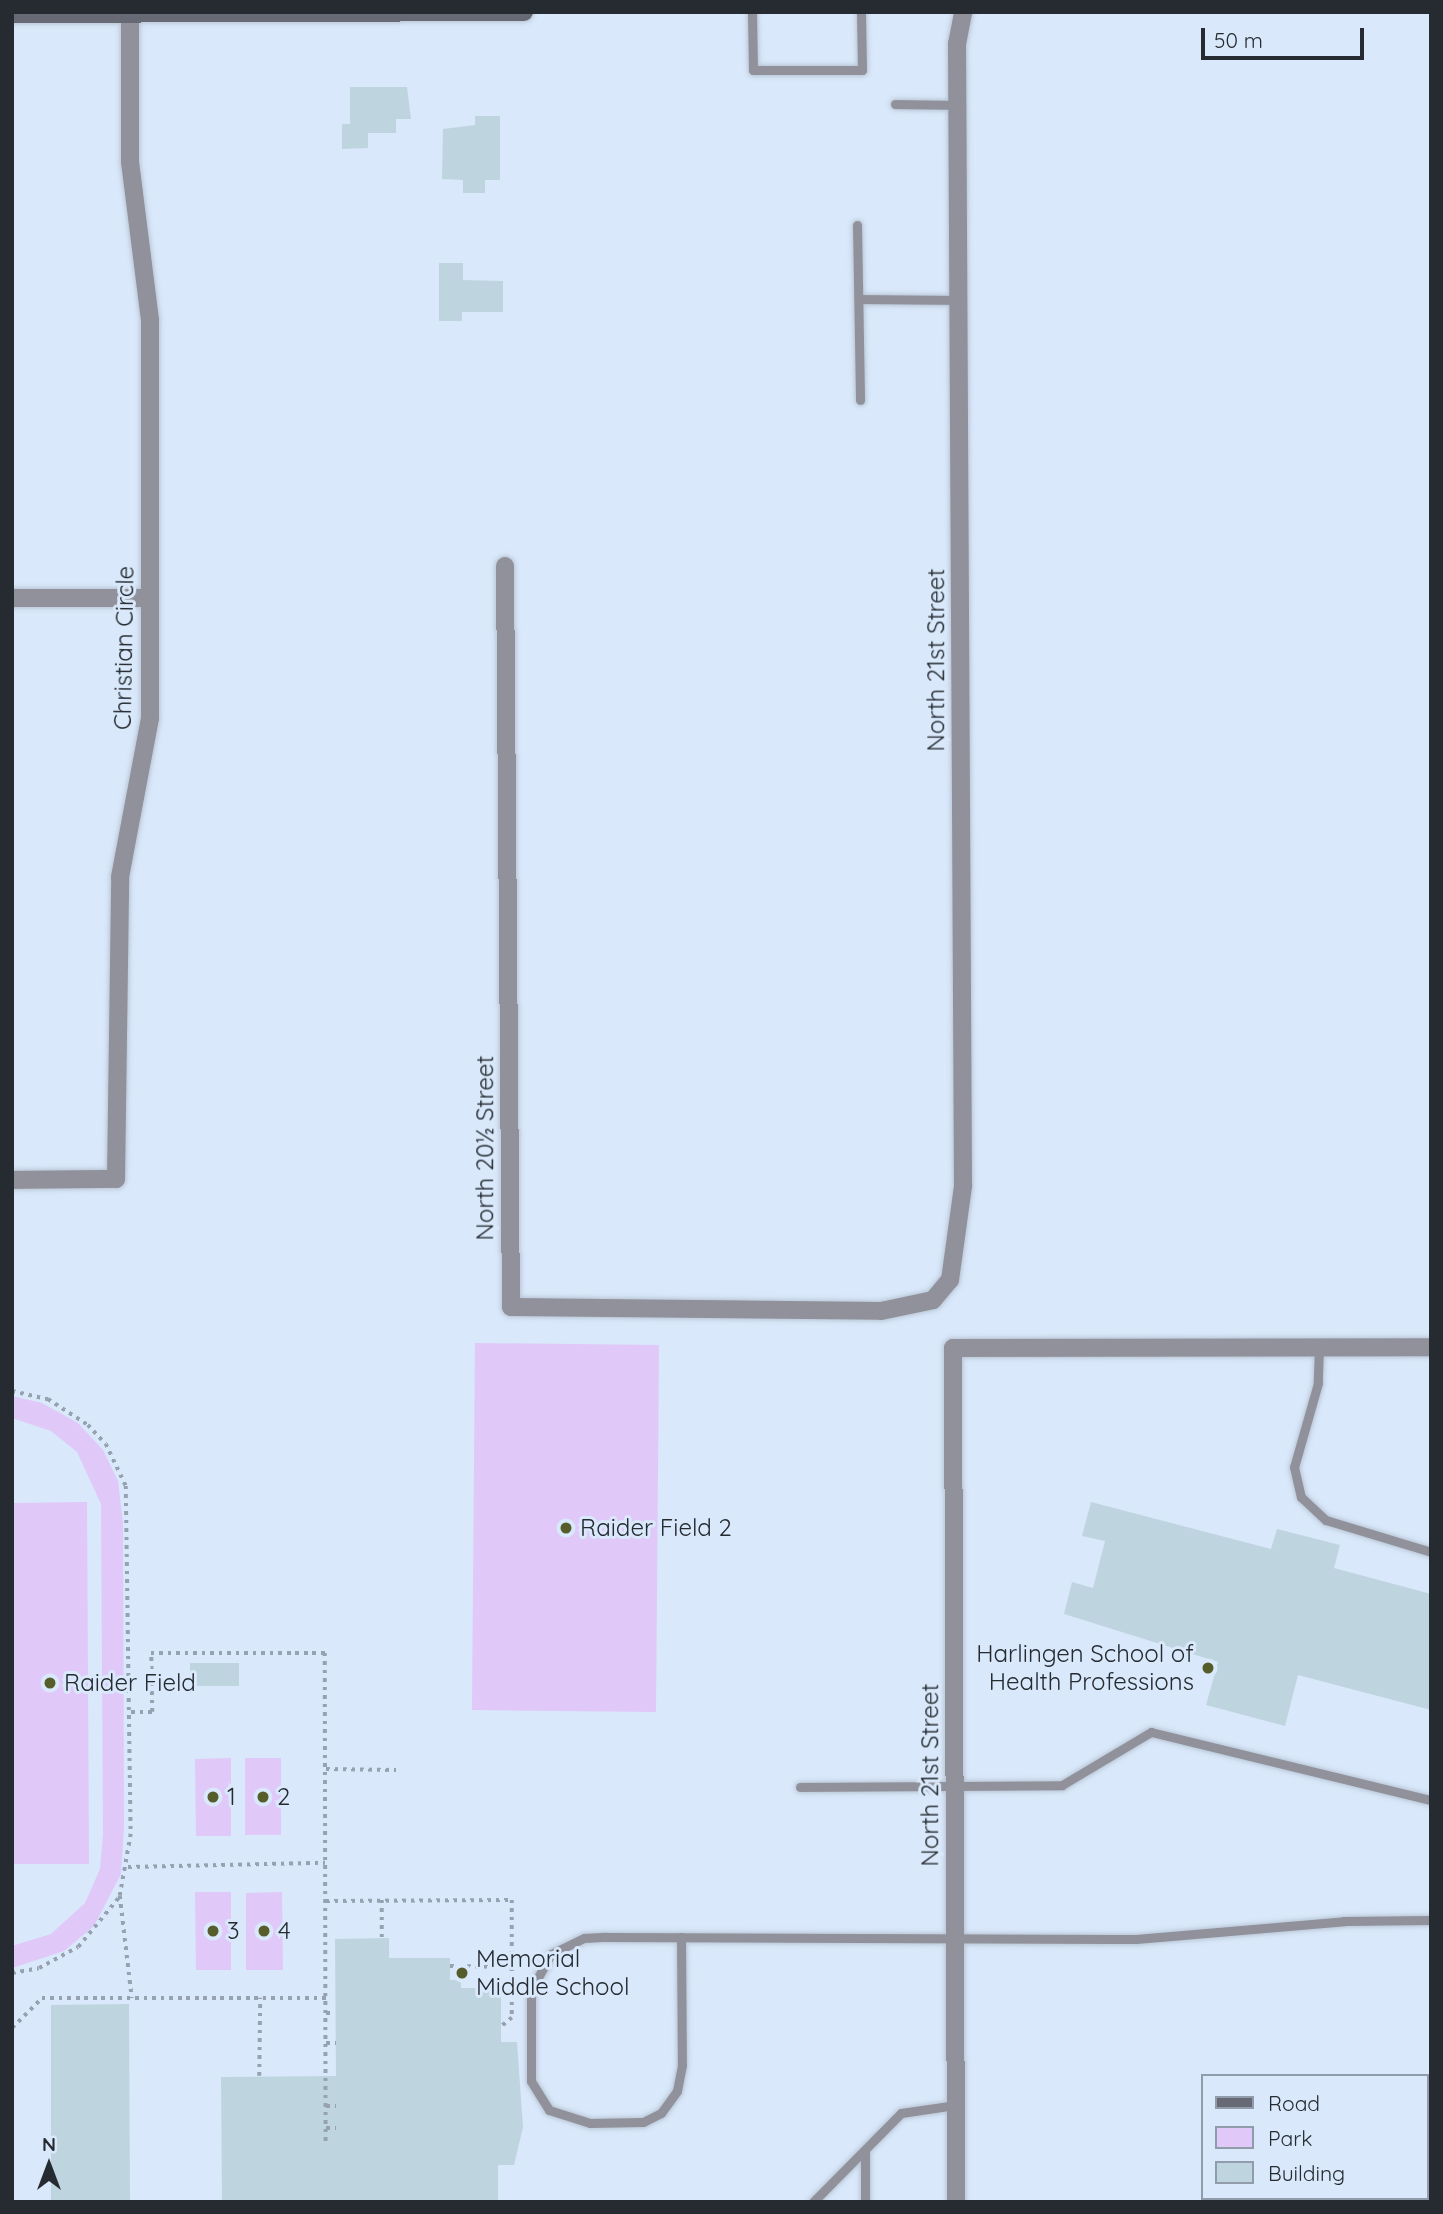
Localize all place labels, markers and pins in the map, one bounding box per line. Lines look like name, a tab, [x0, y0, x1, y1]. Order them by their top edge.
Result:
place label: Raider Field 2	[580, 1514, 732, 1542]
marker: Raider Field 2	[558, 1520, 574, 1536]
place label: Harlingen School of Health Professions	[976, 1640, 1194, 1696]
marker: Harlingen School of Health Professions	[1200, 1660, 1216, 1676]
place label: Raider Field	[64, 1669, 196, 1697]
marker: Raider Field	[42, 1675, 58, 1691]
place label: 1	[227, 1783, 236, 1811]
place label: 2	[277, 1783, 290, 1811]
marker: 1	[205, 1789, 221, 1805]
marker: 2	[255, 1789, 271, 1805]
place label: 3	[227, 1917, 240, 1945]
place label: 4	[278, 1917, 291, 1945]
marker: 3	[205, 1923, 221, 1939]
marker: 4	[256, 1923, 272, 1939]
place label: Memorial Middle School	[476, 1945, 630, 2001]
marker: Memorial Middle School	[454, 1965, 470, 1981]

